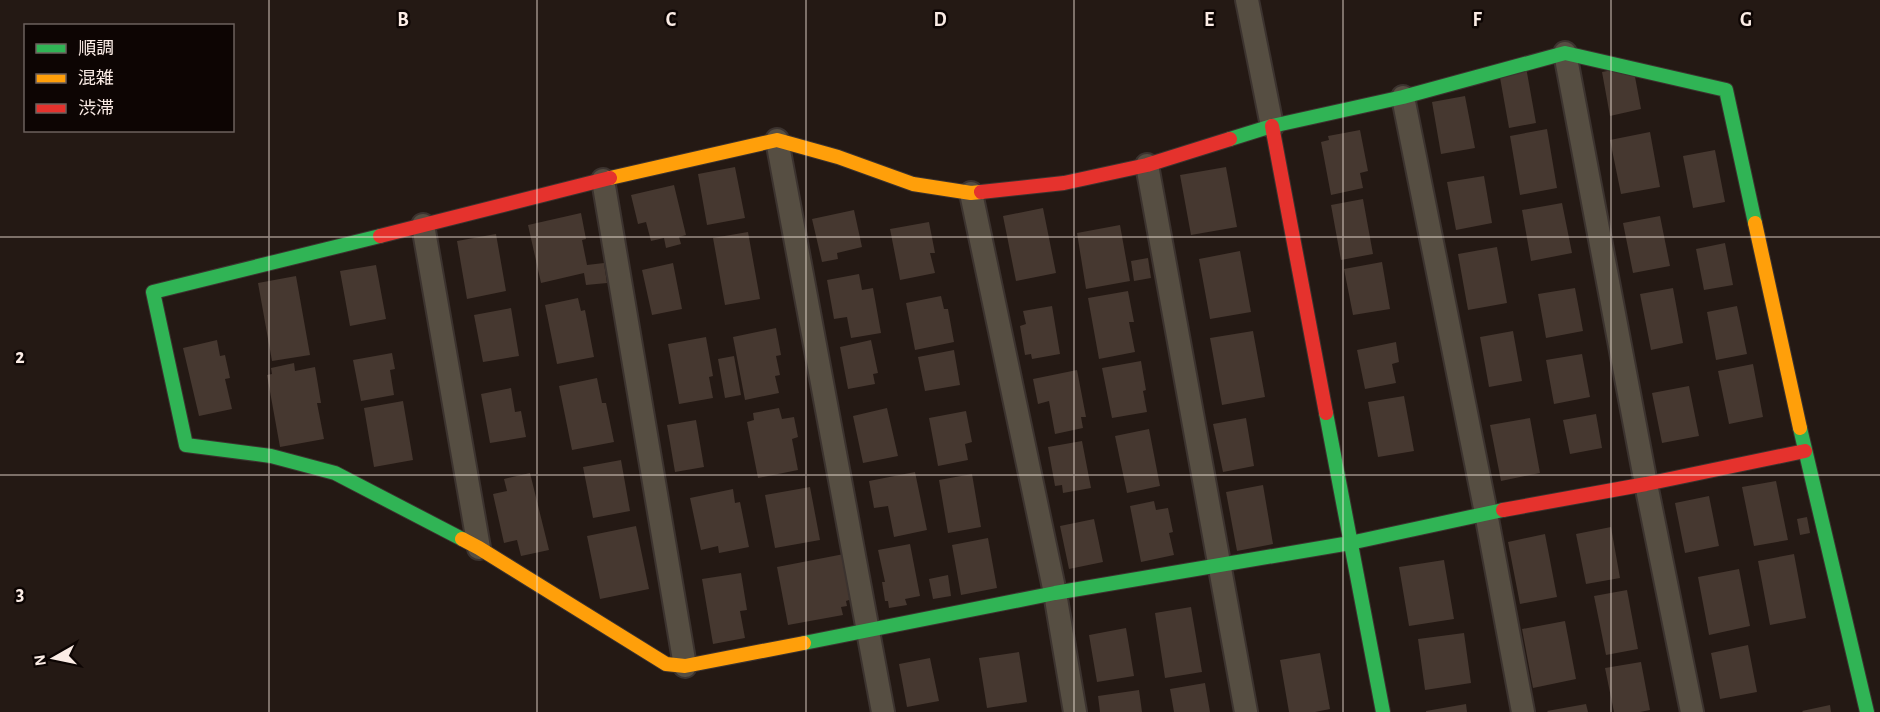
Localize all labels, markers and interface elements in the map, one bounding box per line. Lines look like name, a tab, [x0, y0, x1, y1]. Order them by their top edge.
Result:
text: B	[397, 10, 409, 30]
text: C	[666, 10, 677, 30]
text: D	[933, 10, 947, 30]
text: E	[1204, 10, 1214, 30]
text: F	[1472, 10, 1482, 30]
text: G	[1740, 10, 1752, 30]
legend	[24, 24, 234, 132]
text: 順調	[78, 40, 114, 58]
text: 混雑	[78, 68, 114, 88]
text: 渋滞	[78, 99, 114, 118]
text: 2	[15, 347, 25, 367]
text: 3	[16, 584, 24, 604]
north arrow	[24, 628, 84, 688]
text: N	[31, 653, 49, 667]

